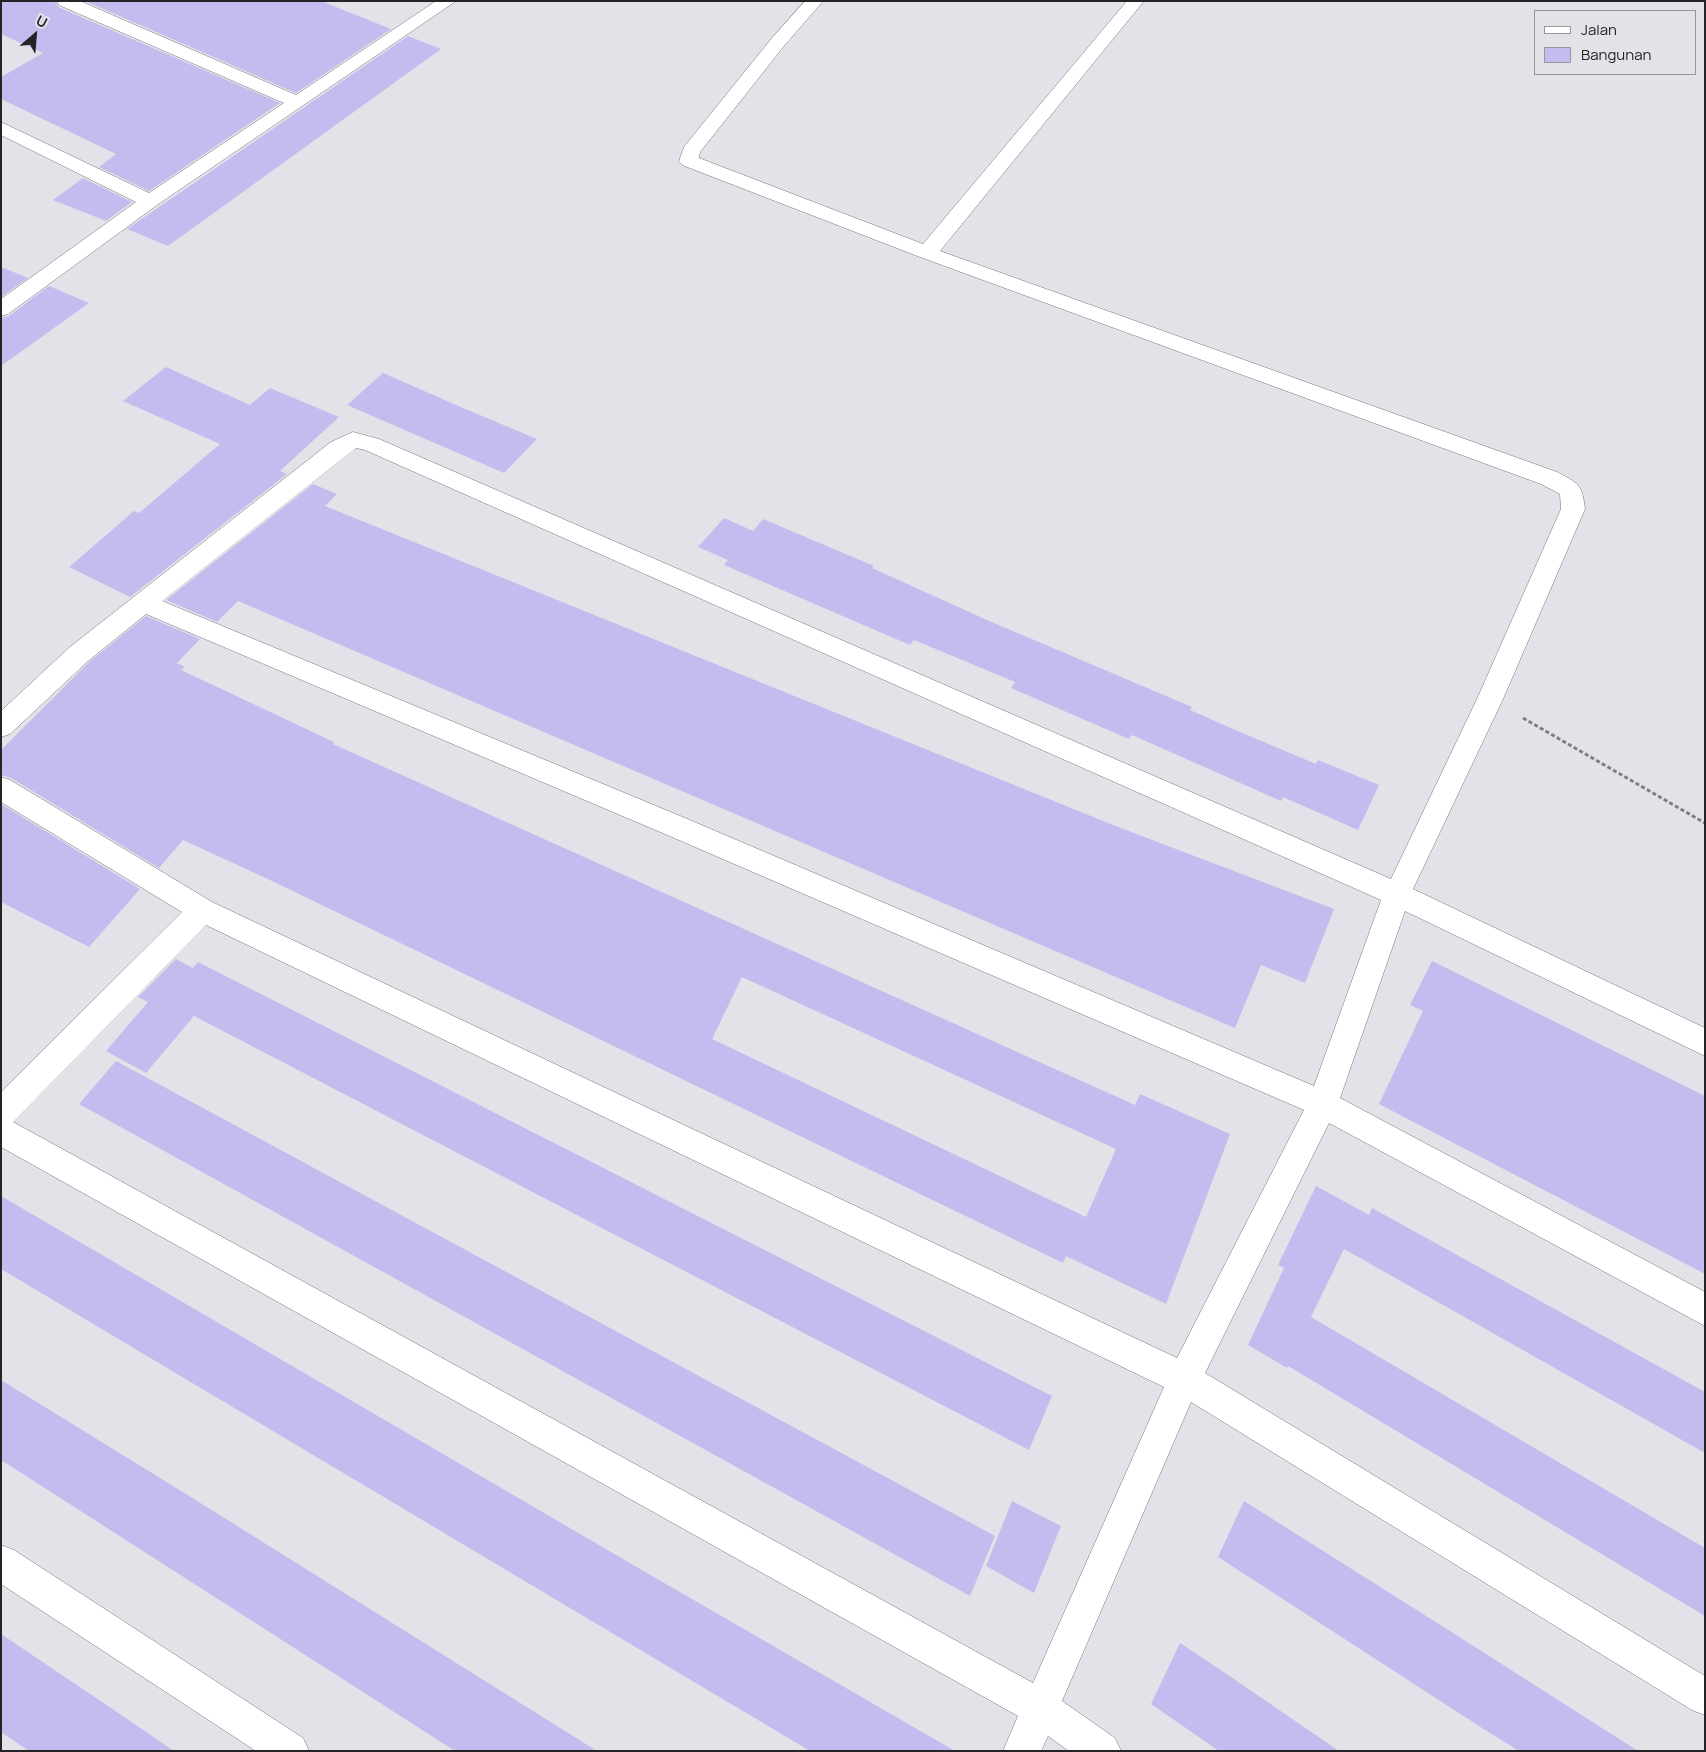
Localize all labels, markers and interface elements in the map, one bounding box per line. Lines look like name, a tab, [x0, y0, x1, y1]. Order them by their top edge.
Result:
north arrow	[10, 10, 60, 60]
text: U	[33, 10, 51, 32]
legend	[1534, 10, 1696, 75]
text: Jalan	[1581, 19, 1617, 40]
text: Bangunan	[1581, 44, 1651, 65]

